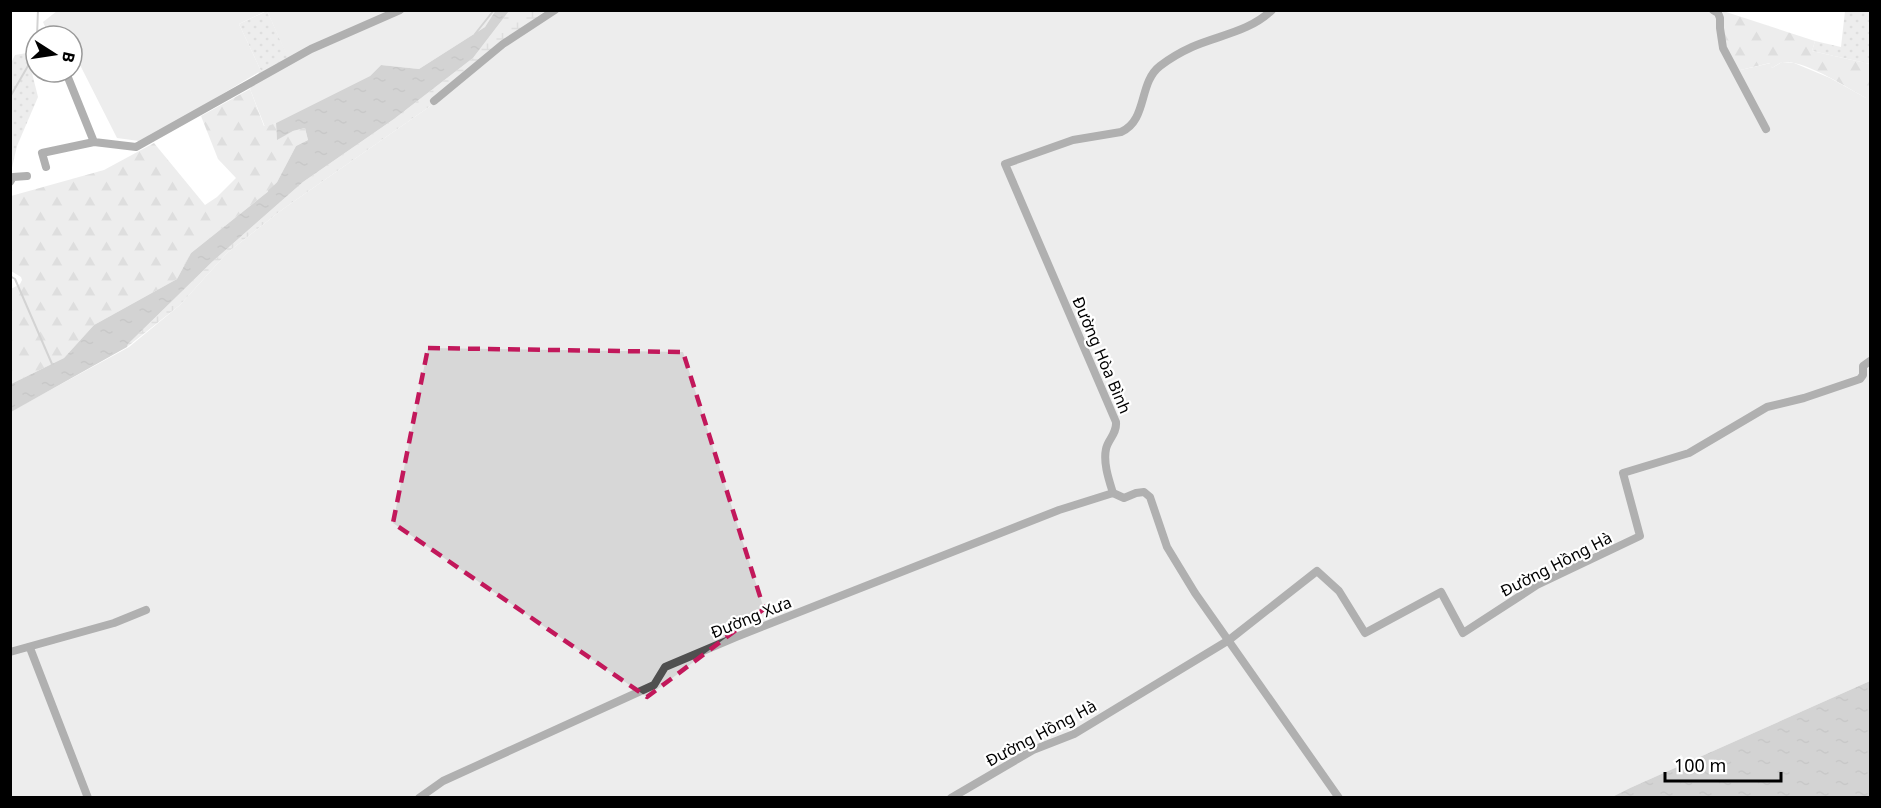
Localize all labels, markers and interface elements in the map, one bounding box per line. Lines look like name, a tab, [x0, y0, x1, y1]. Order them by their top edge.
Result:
north arrow	[24, 24, 84, 84]
text: B	[57, 50, 81, 65]
street label: Đường Hòa Bình	[1067, 293, 1137, 417]
street label: Đường Hồng Hà	[1496, 526, 1616, 602]
street label: Đường Xưa	[707, 591, 795, 643]
street label: Đường Hồng Hà	[982, 695, 1100, 771]
scale bar	[1665, 745, 1780, 783]
text: 100 m	[1674, 753, 1726, 777]

